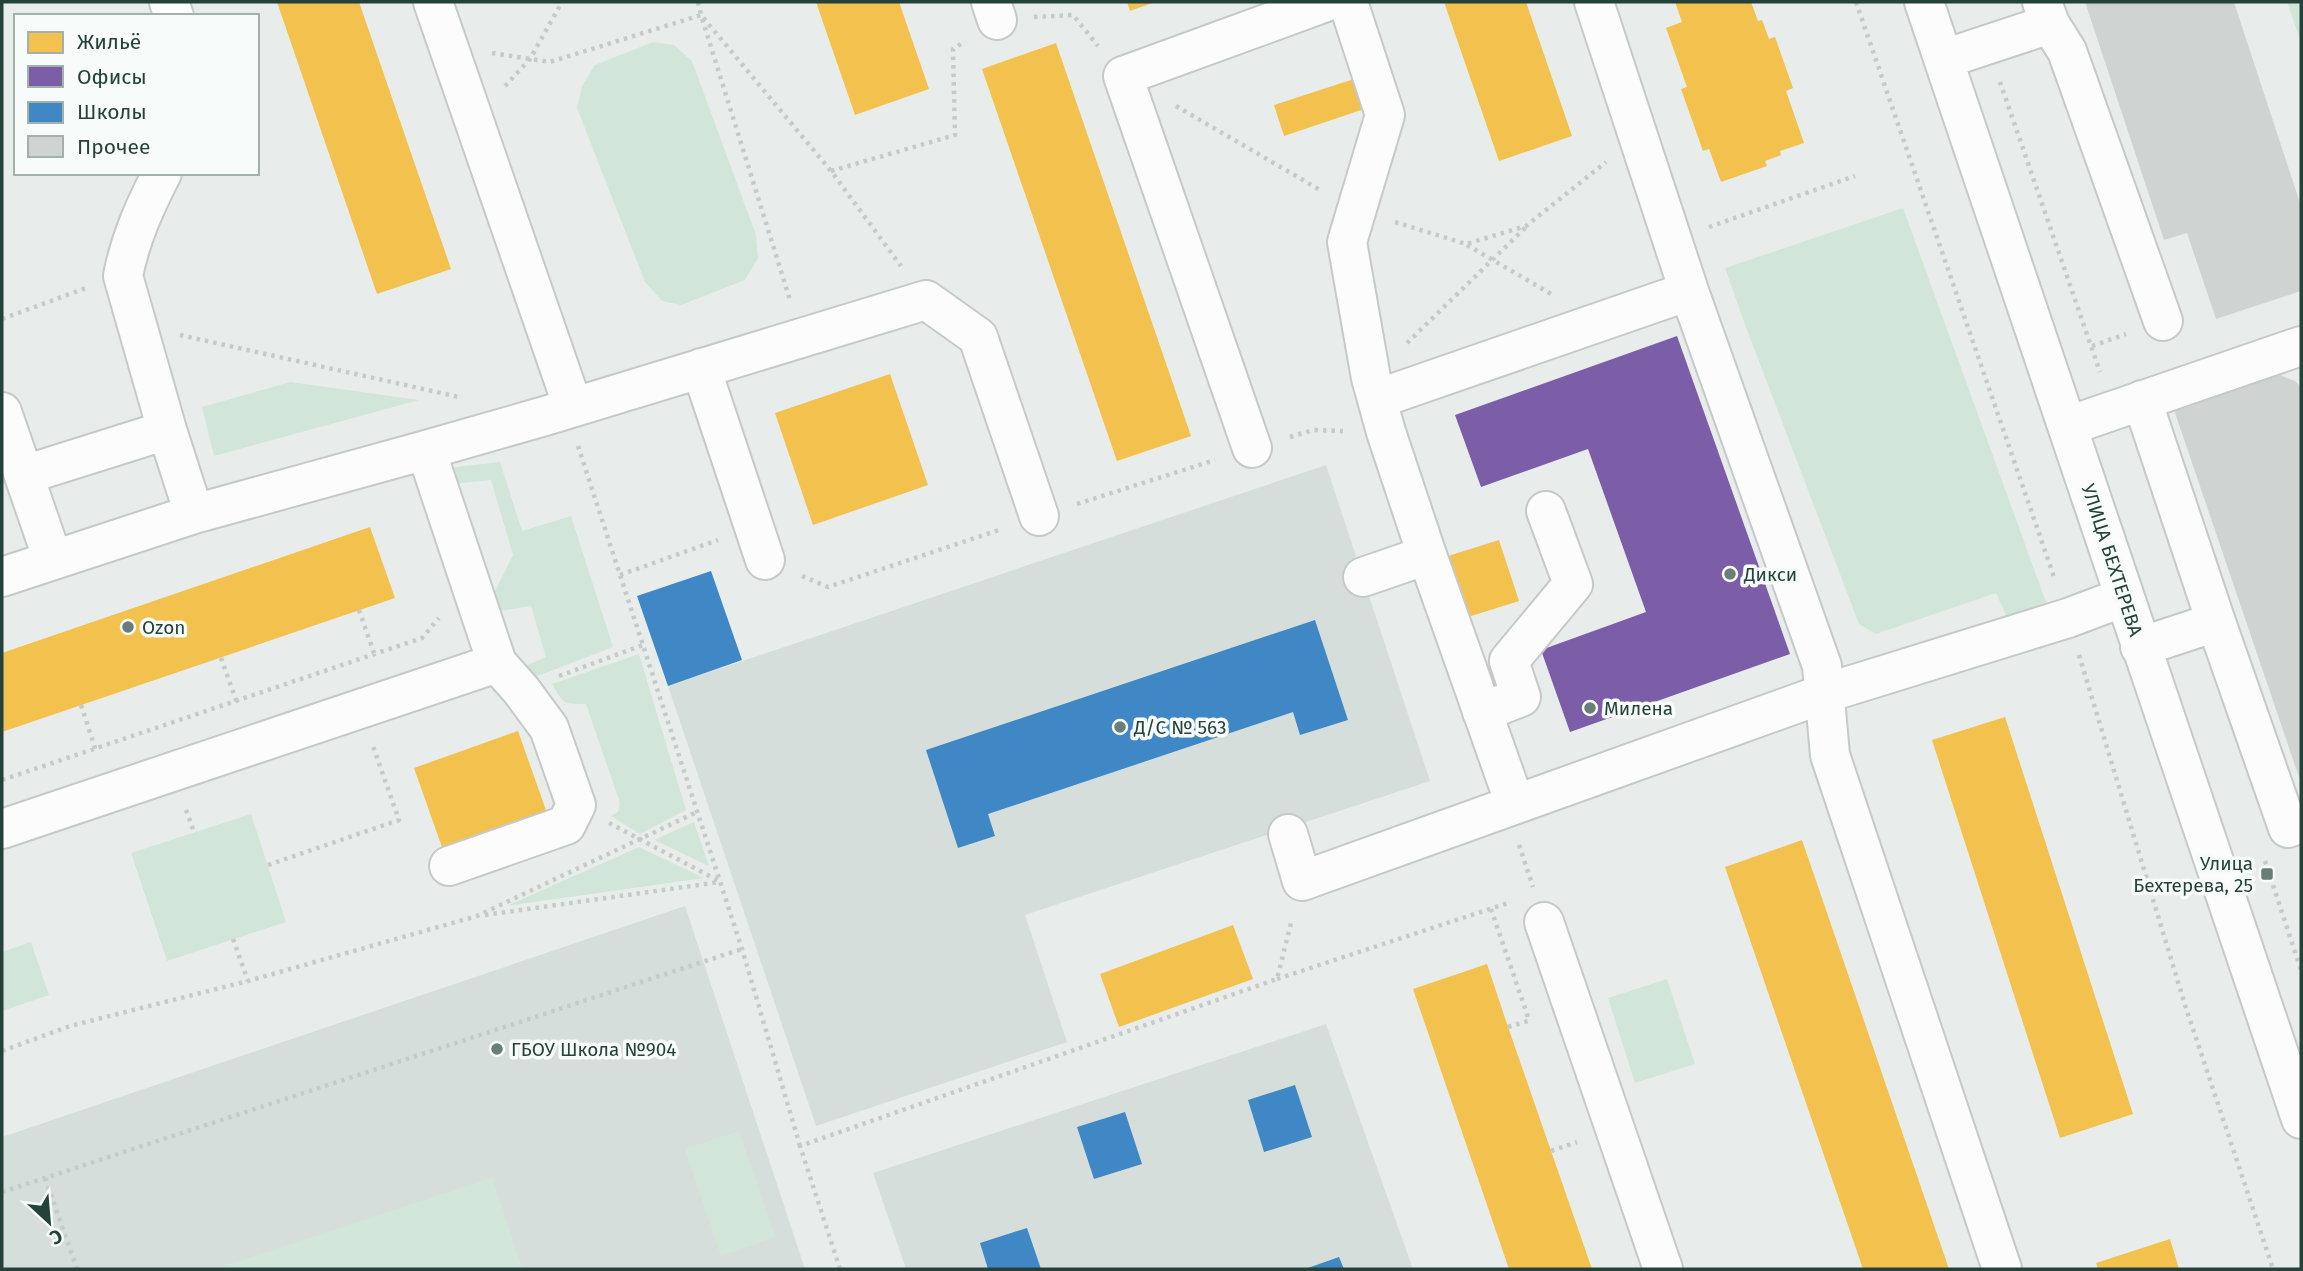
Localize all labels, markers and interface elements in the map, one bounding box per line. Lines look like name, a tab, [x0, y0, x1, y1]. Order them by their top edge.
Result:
legend	[14, 14, 259, 175]
text: Жильё	[77, 29, 141, 55]
text: Офисы	[77, 64, 147, 90]
text: Школы	[77, 99, 147, 125]
text: Прочее	[77, 134, 150, 160]
street label: УЛИЦА БЕХТЕРЕВА	[2077, 481, 2148, 639]
place label: Дикси	[1743, 563, 1797, 586]
marker: Дикси	[1722, 566, 1738, 582]
place label: Ozon	[142, 616, 185, 639]
marker: Ozon	[120, 619, 136, 635]
place label: Милена	[1604, 697, 1673, 720]
marker: Милена	[1582, 700, 1598, 716]
place label: Д/C № 563	[1133, 716, 1226, 739]
marker: Д/C № 563	[1112, 719, 1128, 735]
place label: Улица Бехтерева, 25	[2133, 852, 2253, 897]
marker: Улица Бехтерева, 25	[2259, 866, 2275, 882]
place label: ГБОУ Школа №904	[511, 1038, 676, 1061]
marker: ГБОУ Школа №904	[489, 1041, 505, 1057]
north arrow	[14, 1187, 84, 1257]
text: С	[46, 1224, 66, 1250]

